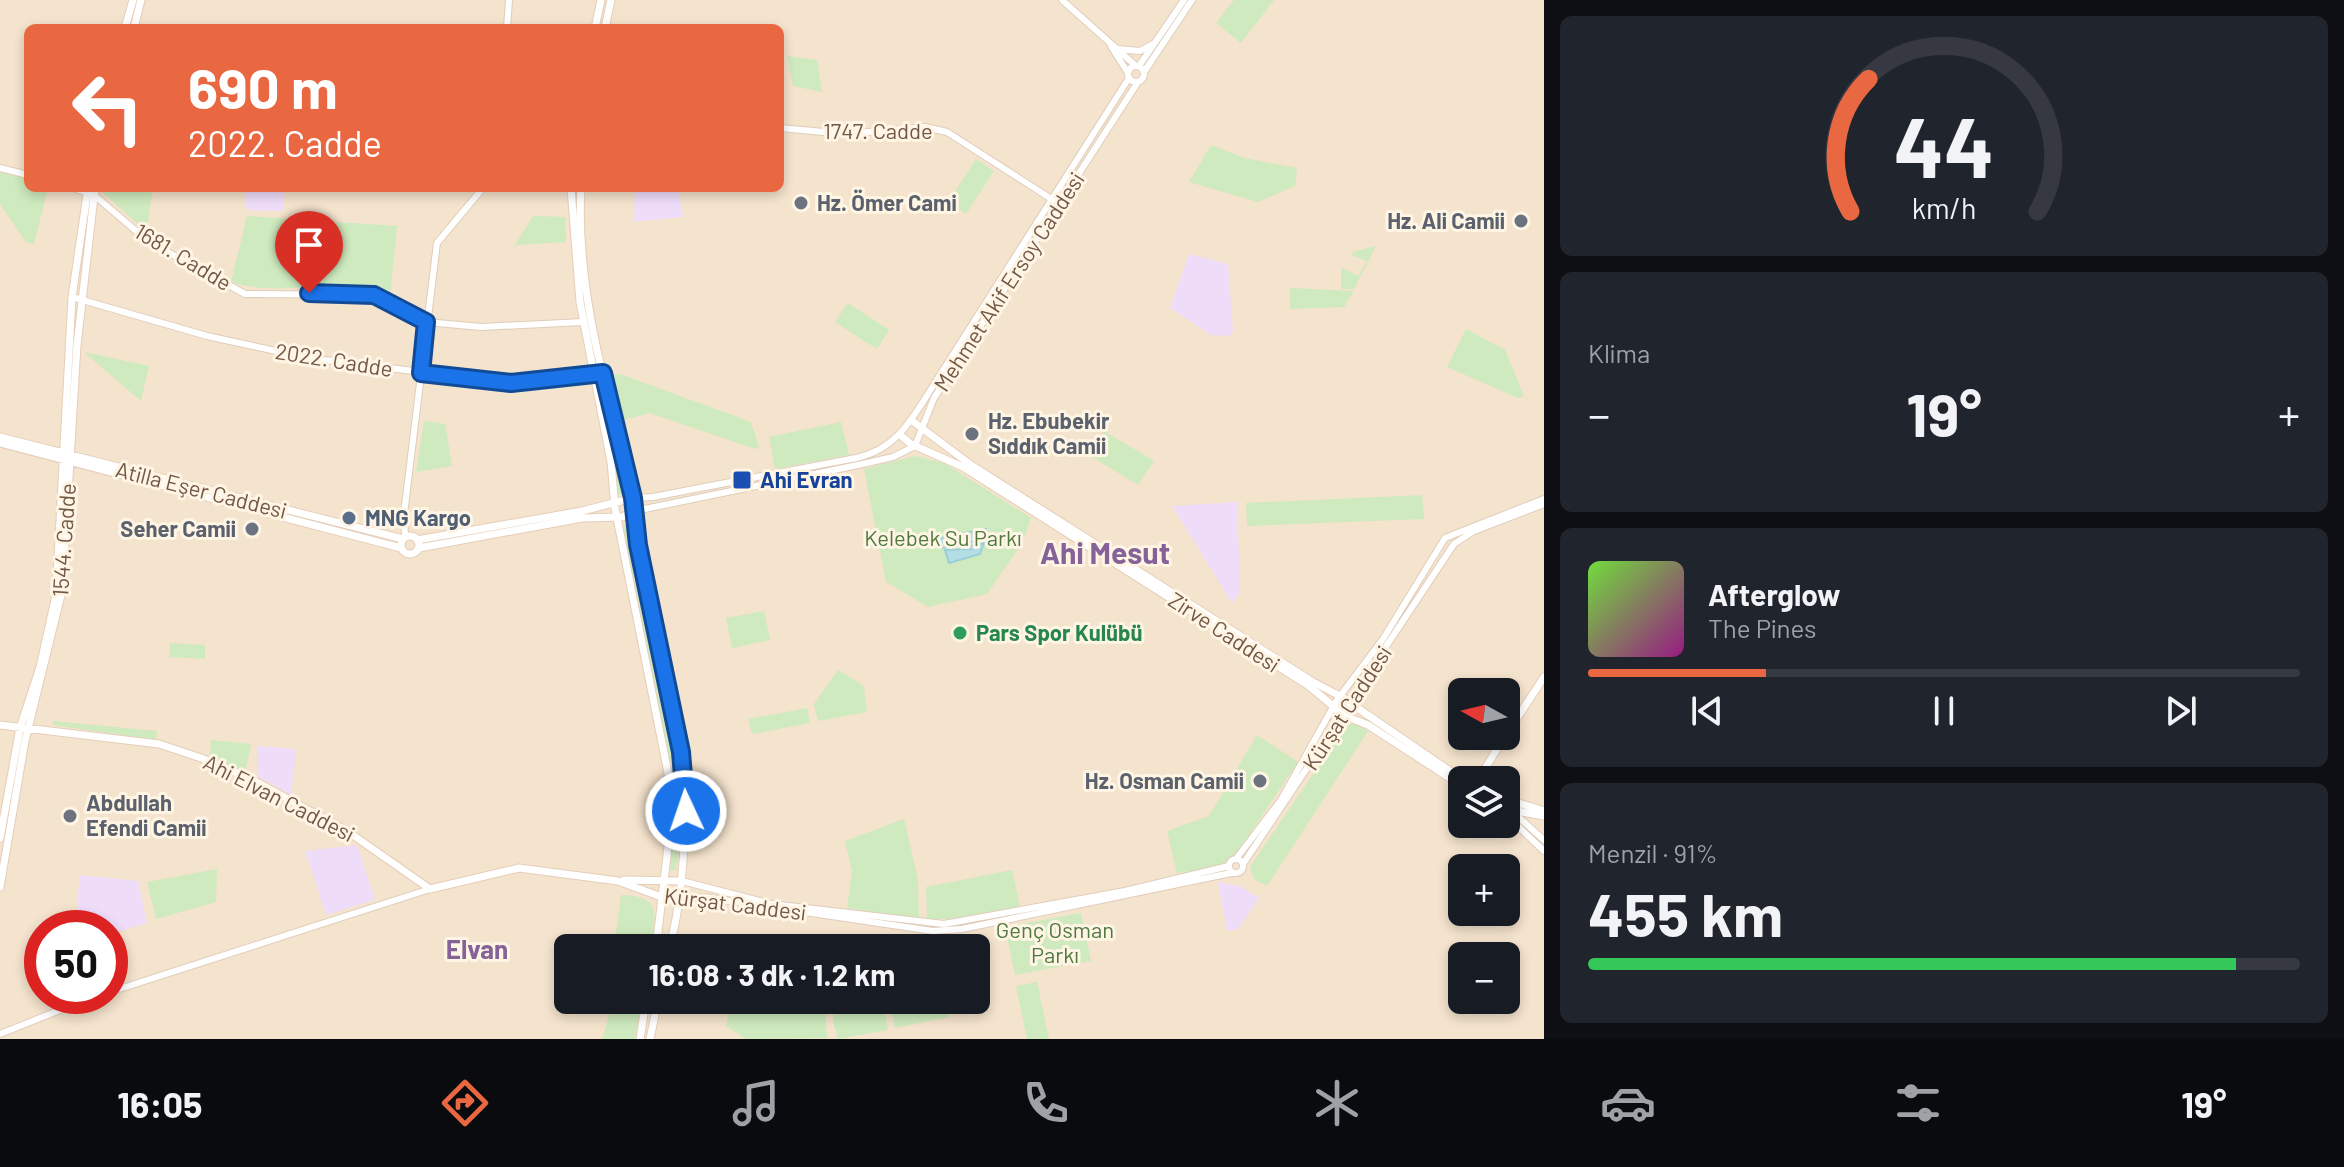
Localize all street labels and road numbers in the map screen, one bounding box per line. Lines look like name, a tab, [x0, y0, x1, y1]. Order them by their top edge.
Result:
street label: 1747. Cadde	[823, 117, 933, 143]
street label: Mehmet Akif Ersoy Caddesi	[928, 167, 1089, 396]
street label: 1681. Cadde	[130, 217, 237, 295]
street label: 2022. Cadde	[274, 337, 395, 381]
street label: Atilla Eşer Caddesi	[113, 455, 289, 523]
street label: 1544. Cadde	[46, 482, 80, 598]
street label: Zirve Caddesi	[1164, 586, 1285, 677]
street label: Kürşat Caddesi	[1296, 641, 1396, 774]
street label: Ahi Elvan Caddesi	[200, 748, 359, 846]
street label: Kürşat Caddesi	[663, 881, 808, 925]

